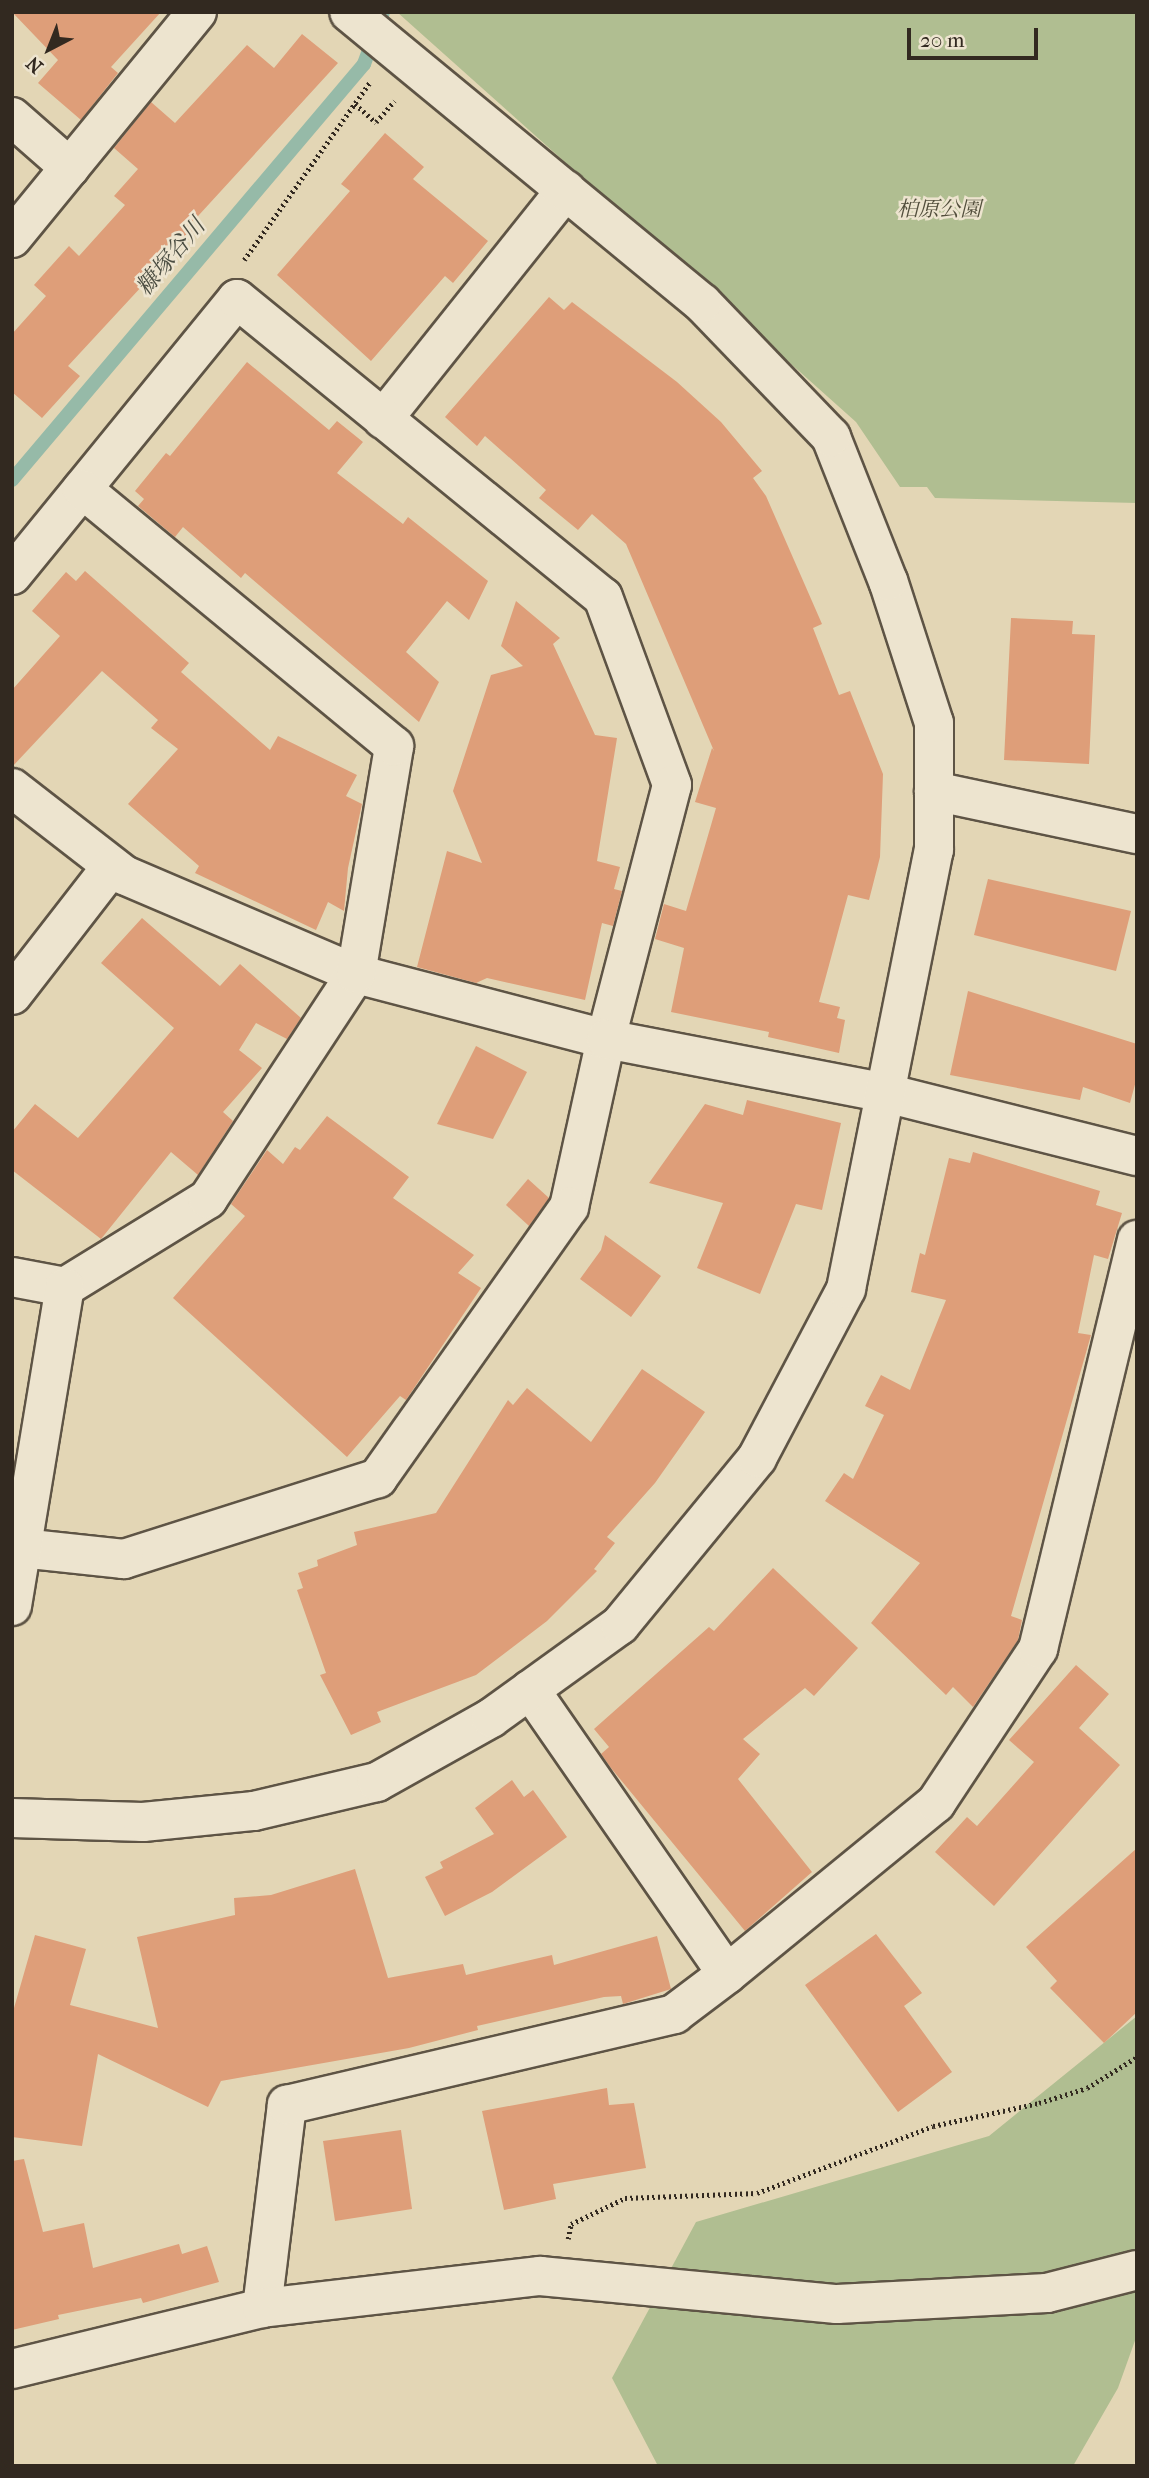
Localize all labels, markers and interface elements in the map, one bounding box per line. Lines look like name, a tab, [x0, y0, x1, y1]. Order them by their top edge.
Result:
north arrow	[14, 14, 84, 84]
scale bar	[911, 14, 1042, 58]
text: 20 m	[920, 28, 964, 52]
text: N	[22, 52, 48, 78]
park label: 柏原公園	[897, 196, 981, 222]
water label: 糠塚谷川	[131, 213, 211, 301]

